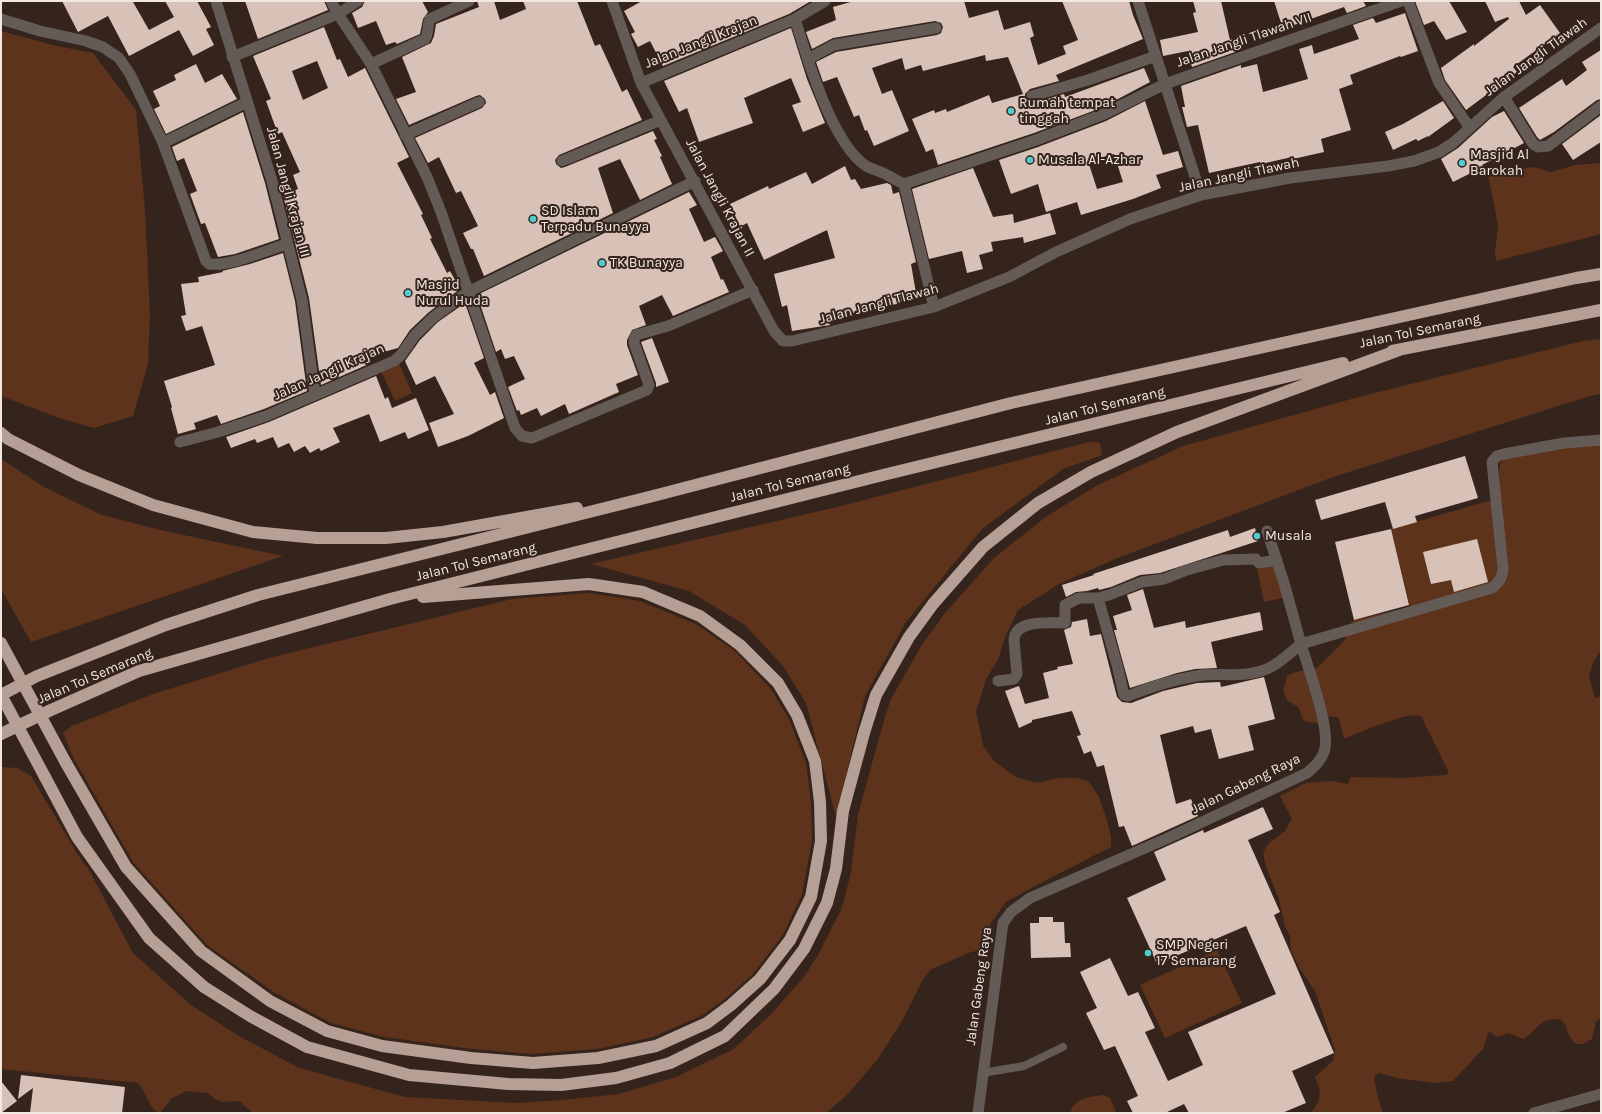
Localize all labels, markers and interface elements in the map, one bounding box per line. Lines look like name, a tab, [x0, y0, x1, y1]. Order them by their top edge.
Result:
street label: Jalan Jangli Tlawah VII	[1174, 9, 1314, 71]
street label: Jalan Jangli Krajan	[642, 12, 760, 72]
street label: Jalan Jangli Tlawah	[1481, 14, 1591, 100]
place label: Rumah tempat tinggah	[1019, 95, 1115, 128]
marker: Rumah tempat tinggah	[1006, 106, 1016, 116]
street label: Jalan Jangli Krajan III	[262, 125, 314, 259]
street label: Jalan Jangli Krajan II	[682, 136, 758, 260]
place label: Masjid Al Barokah	[1470, 147, 1529, 180]
place label: Musala Al-Azhar	[1038, 152, 1141, 168]
street label: Jalan Jangli Tlawah	[1177, 154, 1301, 196]
marker: Musala Al-Azhar	[1025, 155, 1035, 165]
marker: Masjid Al Barokah	[1457, 158, 1467, 168]
place label: SD Islam Terpadu Bunayya	[541, 203, 649, 236]
marker: SD Islam Terpadu Bunayya	[528, 214, 538, 224]
place label: TK Bunayya	[610, 255, 683, 271]
marker: TK Bunayya	[597, 258, 607, 268]
place label: Masjid Nurul Huda	[416, 277, 489, 310]
street label: Jalan Jangli Tlawah	[818, 280, 940, 328]
marker: Masjid Nurul Huda	[403, 288, 413, 298]
street label: Jalan Tol Semarang	[1358, 310, 1482, 352]
street label: Jalan Jangli Krajan	[271, 340, 387, 404]
street label: Jalan Tol Semarang	[1043, 383, 1167, 429]
street label: Jalan Tol Semarang	[728, 460, 852, 506]
place label: Musala	[1265, 528, 1312, 544]
marker: Musala	[1252, 531, 1262, 541]
street label: Jalan Tol Semarang	[414, 539, 538, 585]
street label: Jalan Tol Semarang	[35, 644, 155, 708]
street label: Jalan Gabeng Raya	[1189, 750, 1303, 818]
street label: Jalan Gabeng Raya	[962, 926, 996, 1046]
place label: SMP Negeri 17 Semarang	[1156, 937, 1236, 970]
marker: SMP Negeri 17 Semarang	[1143, 948, 1153, 958]

